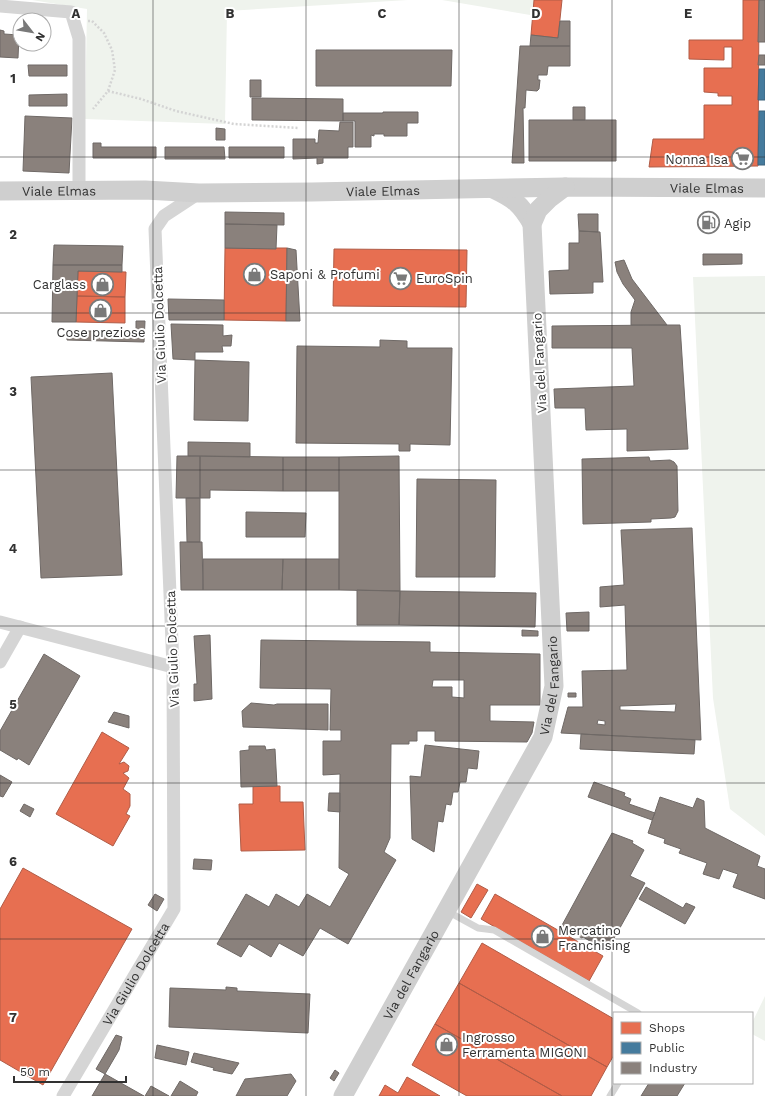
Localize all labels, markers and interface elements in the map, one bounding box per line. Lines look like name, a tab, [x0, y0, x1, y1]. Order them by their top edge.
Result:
text: A	[72, 6, 81, 21]
text: B	[226, 6, 235, 21]
text: C	[378, 6, 387, 21]
text: D	[531, 6, 541, 21]
text: E	[684, 6, 692, 21]
north arrow	[12, 12, 52, 52]
text: N	[32, 30, 48, 44]
text: 1	[10, 71, 16, 86]
supermarket icon: Nonna Isa	[730, 146, 756, 172]
place label: Nonna Isa	[665, 152, 729, 167]
street label: Viale Elmas	[670, 181, 744, 196]
street label: Viale Elmas	[22, 183, 96, 199]
street label: Viale Elmas	[346, 183, 420, 199]
fuel station icon: Agip	[696, 210, 722, 236]
place label: Agip	[724, 216, 751, 231]
text: 2	[9, 227, 17, 242]
shop icon: Saponi & Profumi	[242, 261, 268, 287]
supermarket icon: EuroSpin	[387, 265, 413, 291]
street label: Via Giulio Dolcetta	[150, 266, 169, 384]
place label: Saponi & Profumi	[270, 267, 380, 282]
shop icon: Carglass	[89, 271, 115, 297]
place label: EuroSpin	[416, 271, 473, 286]
place label: Carglass	[33, 277, 86, 292]
shop icon: Cose preziose	[88, 297, 114, 323]
street label: Via del Fangario	[529, 312, 550, 414]
place label: Cose preziose	[57, 325, 145, 340]
text: 3	[9, 384, 17, 399]
text: 4	[9, 541, 18, 556]
street label: Via Giulio Dolcetta	[163, 590, 182, 708]
street label: Via del Fangario	[537, 635, 562, 737]
text: 5	[9, 697, 17, 712]
text: 6	[9, 854, 17, 869]
street label: Via Giulio Dolcetta	[100, 919, 173, 1028]
place label: Mercatino Franchising	[558, 923, 630, 953]
shop icon: Mercatino Franchising	[529, 924, 555, 950]
street label: Via del Fangario	[380, 927, 442, 1022]
text: 7	[9, 1010, 17, 1025]
legend	[613, 1012, 753, 1084]
text: Shops	[649, 1021, 685, 1035]
place label: Ingrosso Ferramenta MIGONI	[462, 1030, 587, 1060]
shop icon: Ingrosso Ferramenta MIGONI	[434, 1031, 460, 1057]
text: Public	[649, 1041, 685, 1055]
scale bar	[14, 1058, 126, 1084]
text: Industry	[649, 1061, 698, 1075]
text: 50 m	[20, 1065, 50, 1079]

